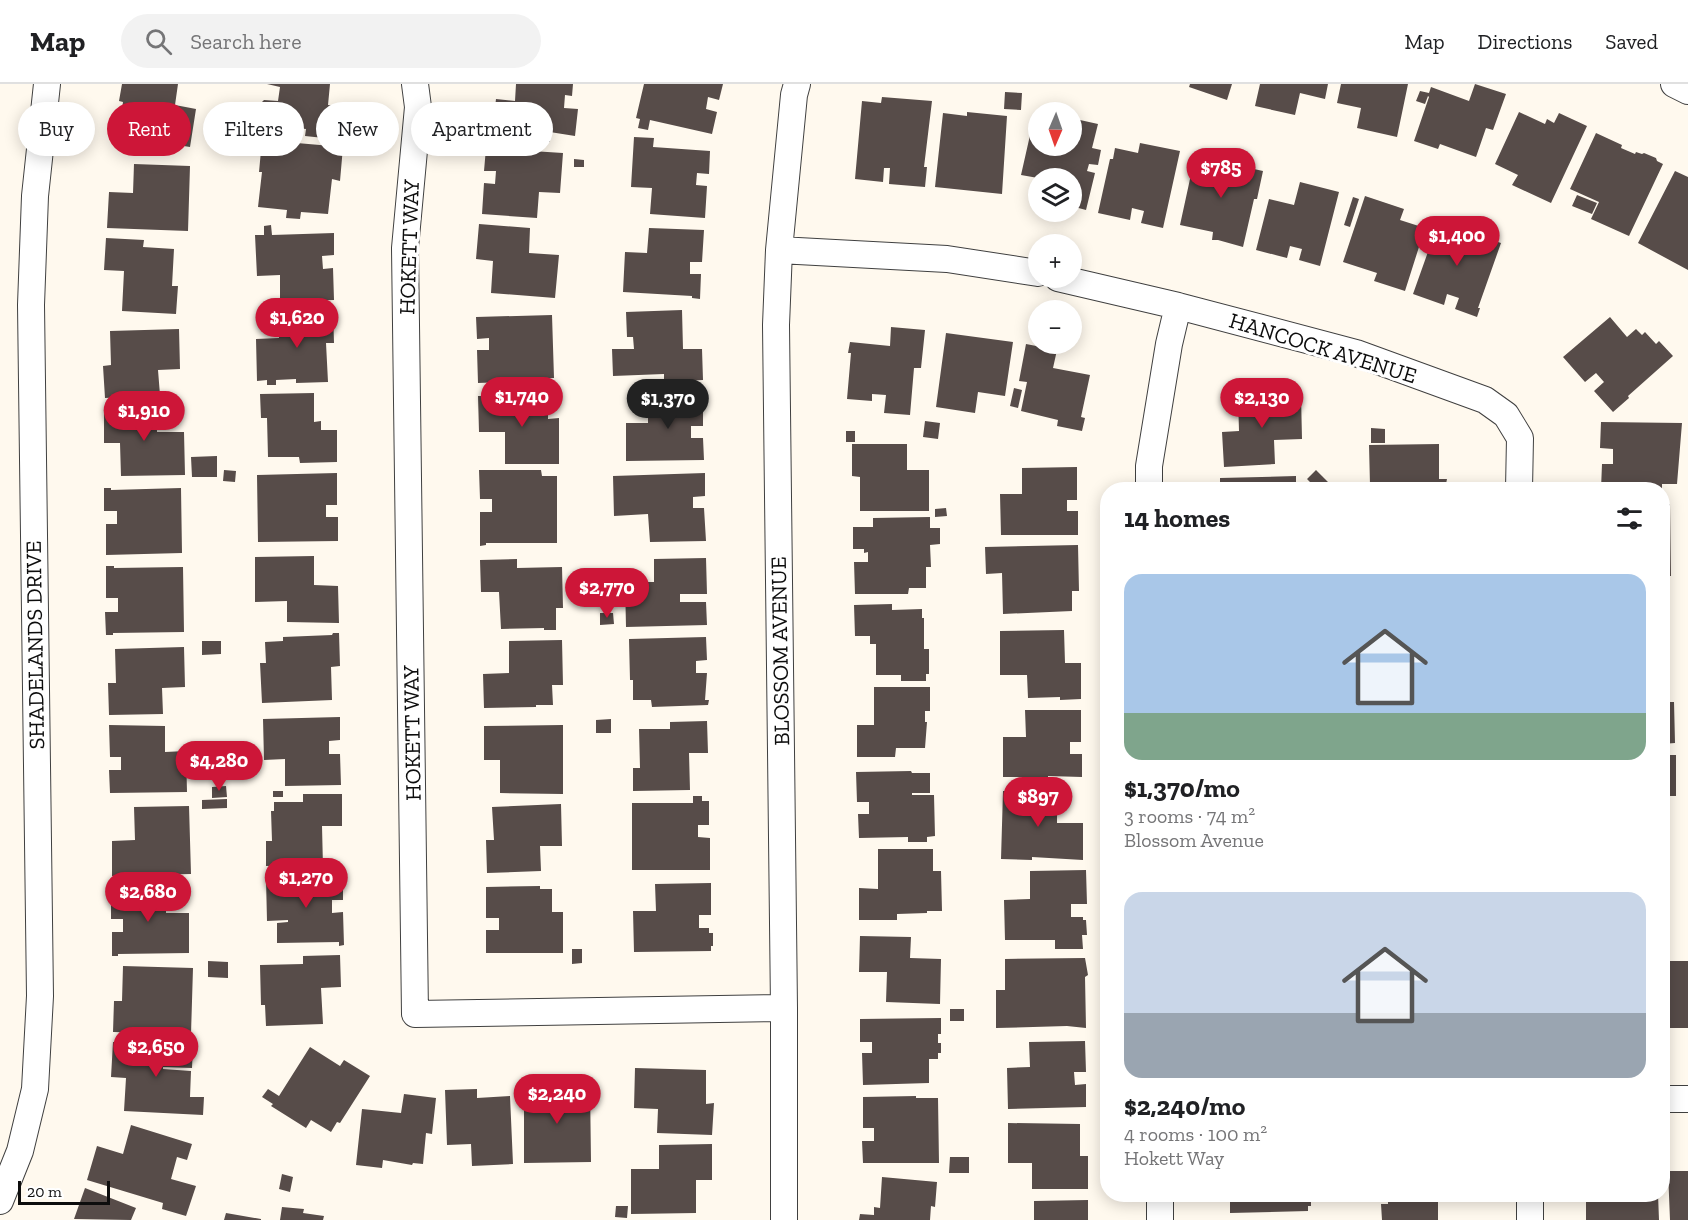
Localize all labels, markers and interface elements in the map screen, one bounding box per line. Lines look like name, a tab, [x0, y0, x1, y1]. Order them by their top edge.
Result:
search box	[121, 14, 541, 68]
text: Map	[30, 25, 85, 58]
icon: search	[142, 25, 175, 58]
text: Search here	[190, 28, 302, 55]
text: Map	[1405, 29, 1445, 54]
text: Directions	[1478, 29, 1572, 54]
text: Saved	[1605, 29, 1658, 54]
chip: Buy	[18, 102, 95, 156]
chip: Rent	[107, 102, 191, 156]
chip: Filters	[203, 102, 304, 156]
chip: New	[316, 102, 399, 156]
chip: Apartment	[411, 102, 553, 156]
north arrow	[1028, 102, 1082, 156]
map controls	[1028, 102, 1082, 354]
pin: $785	[1185, 148, 1257, 199]
text: $785	[1201, 155, 1241, 179]
button: layers	[1028, 168, 1082, 222]
street label: HOKETT WAY	[393, 178, 425, 315]
pin: $1,400	[1408, 216, 1506, 267]
text: $1,400	[1429, 223, 1485, 247]
button: +	[1028, 234, 1082, 288]
pin: $1,620	[248, 298, 346, 349]
button: −	[1028, 300, 1082, 354]
text: $1,620	[269, 305, 325, 329]
street label: HANCOCK AVENUE	[1226, 307, 1420, 389]
pin: $1,740	[473, 377, 571, 428]
pin: $2,130	[1213, 378, 1311, 429]
pin: $1,370	[619, 379, 717, 430]
text: $1,740	[495, 384, 549, 408]
text: $2,130	[1234, 385, 1290, 409]
text: $1,370	[641, 386, 695, 410]
pin: $1,910	[95, 391, 193, 442]
text: $1,910	[118, 398, 170, 422]
text: 14 homes	[1124, 502, 1230, 534]
icon: filters	[1613, 502, 1646, 535]
street label: SHADELANDS DRIVE	[20, 540, 50, 750]
street label: BLOSSOM AVENUE	[765, 556, 795, 746]
pin: $2,770	[558, 568, 656, 619]
text: $2,770	[579, 575, 635, 599]
icon: home	[1331, 613, 1439, 721]
street label: HOKETT WAY	[397, 664, 427, 801]
pin: $4,280	[170, 741, 268, 792]
text: $4,280	[190, 748, 248, 772]
text: $1,370/mo	[1124, 772, 1240, 804]
pin: $897	[1002, 777, 1074, 828]
text: $897	[1017, 784, 1059, 808]
text: 3 rooms · 74 m²	[1124, 804, 1255, 828]
text: Blossom Avenue	[1124, 828, 1264, 852]
pin: $1,270	[257, 858, 355, 909]
text: $1,270	[279, 865, 333, 889]
pin: $2,680	[99, 872, 197, 923]
text: $2,680	[119, 879, 177, 903]
icon: home	[1331, 931, 1439, 1039]
pin: $2,650	[107, 1027, 205, 1078]
text: $2,650	[127, 1034, 185, 1058]
pin: $2,240	[508, 1074, 606, 1125]
text: $2,240	[528, 1081, 586, 1105]
text: $2,240/mo	[1124, 1090, 1245, 1122]
text: 4 rooms · 100 m²	[1124, 1122, 1267, 1146]
text: Hokett Way	[1124, 1146, 1224, 1170]
scale bar	[18, 1178, 110, 1206]
text: 20 m	[27, 1182, 62, 1201]

